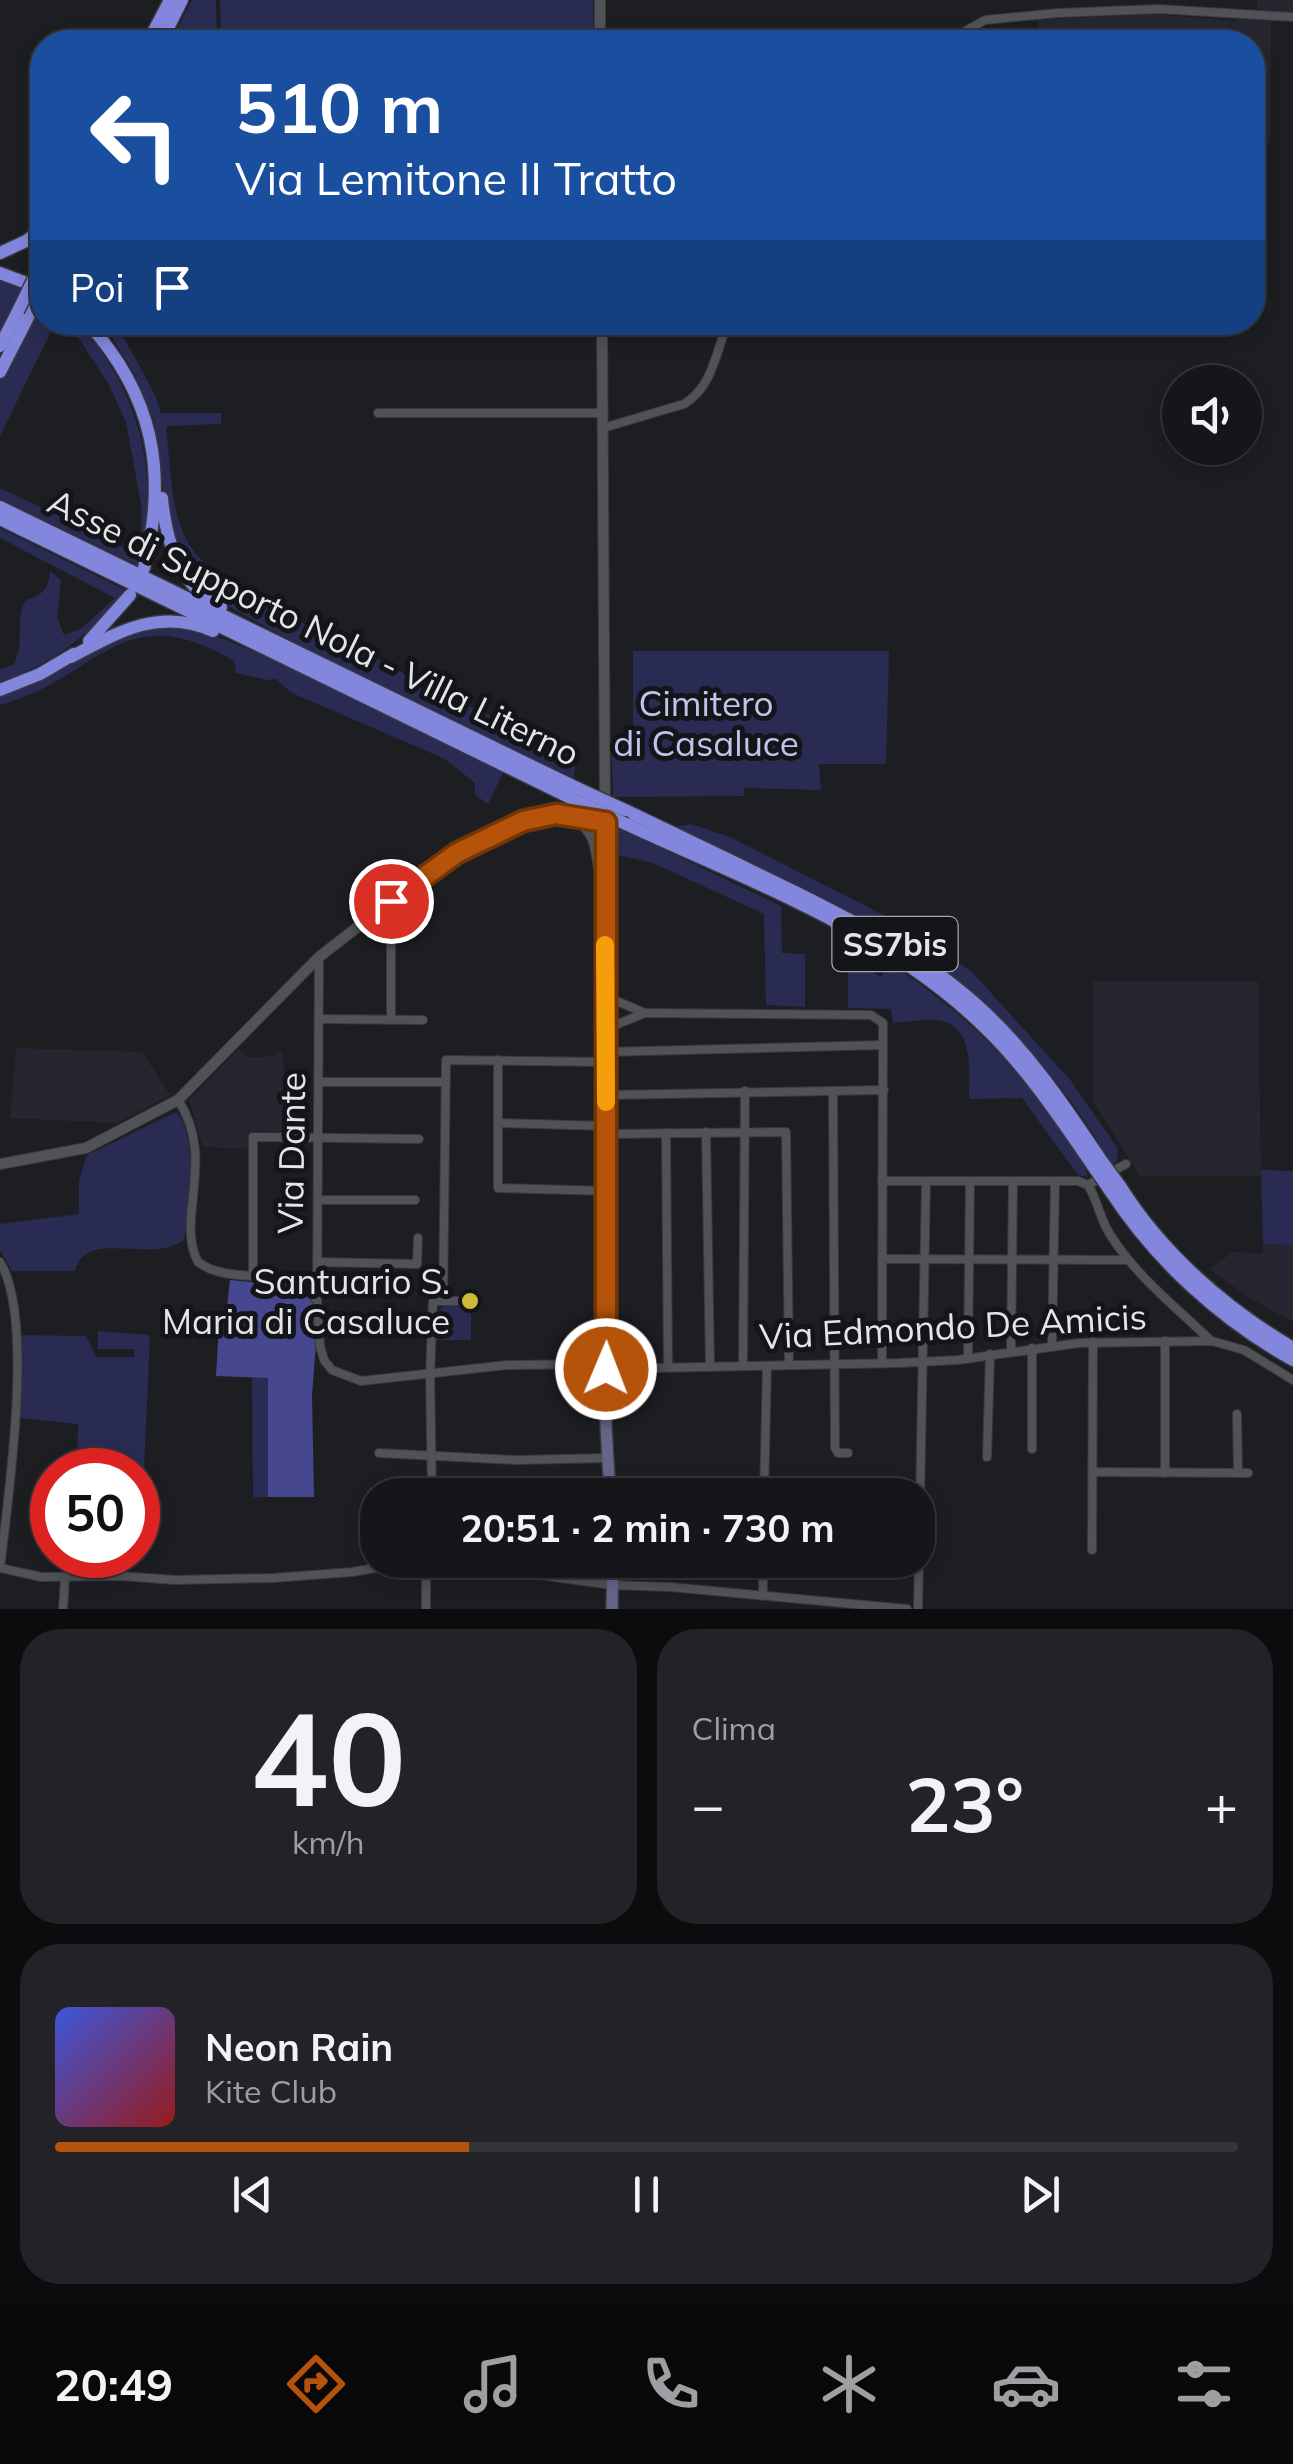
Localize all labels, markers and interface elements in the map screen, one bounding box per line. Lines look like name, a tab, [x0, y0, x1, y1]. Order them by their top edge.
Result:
text: 510 m	[235, 63, 443, 151]
icon: left	[70, 70, 200, 200]
text: Via Lemitone II Tratto	[235, 150, 677, 206]
icon: arrive	[145, 260, 200, 315]
text: Poi	[70, 264, 125, 312]
map controls	[1162, 365, 1262, 465]
button: sound	[1162, 365, 1262, 465]
street label: Asse di Supporto Nola - Villa Literno	[41, 479, 587, 775]
park label: Cimitero di Casaluce	[613, 681, 799, 765]
pin	[349, 859, 434, 944]
icon: arrive	[364, 874, 419, 929]
road number: SS7bis	[832, 917, 958, 971]
street label: Via Dante	[268, 1072, 314, 1234]
place label: Santuario S. Maria di Casaluce	[162, 1259, 450, 1343]
marker: Santuario S. Maria di Casaluce	[459, 1290, 481, 1312]
street label: Via Edmondo De Amicis	[758, 1294, 1148, 1358]
position arrow	[554, 1317, 658, 1421]
speed limit sign: 50	[30, 1448, 160, 1578]
text: 20:51 · 2 min · 730 m	[460, 1504, 835, 1552]
text: 40	[250, 1675, 406, 1839]
text: Clima	[692, 1708, 776, 1748]
text: 23°	[906, 1757, 1024, 1851]
text: −	[692, 1770, 725, 1839]
text: +	[1205, 1770, 1238, 1839]
text: km/h	[292, 1822, 364, 1862]
text: Neon Rain	[205, 2023, 393, 2071]
text: Kite Club	[205, 2071, 337, 2111]
icon: previous	[225, 2167, 280, 2222]
icon: pause	[619, 2167, 674, 2222]
icon: next	[1013, 2167, 1068, 2222]
icon: directions	[281, 2349, 351, 2419]
icon: music	[458, 2349, 528, 2419]
icon: phone	[636, 2349, 706, 2419]
icon: climate	[814, 2349, 884, 2419]
icon: car	[991, 2349, 1061, 2419]
icon: filters	[1169, 2349, 1239, 2419]
text: 20:49	[54, 2356, 173, 2412]

